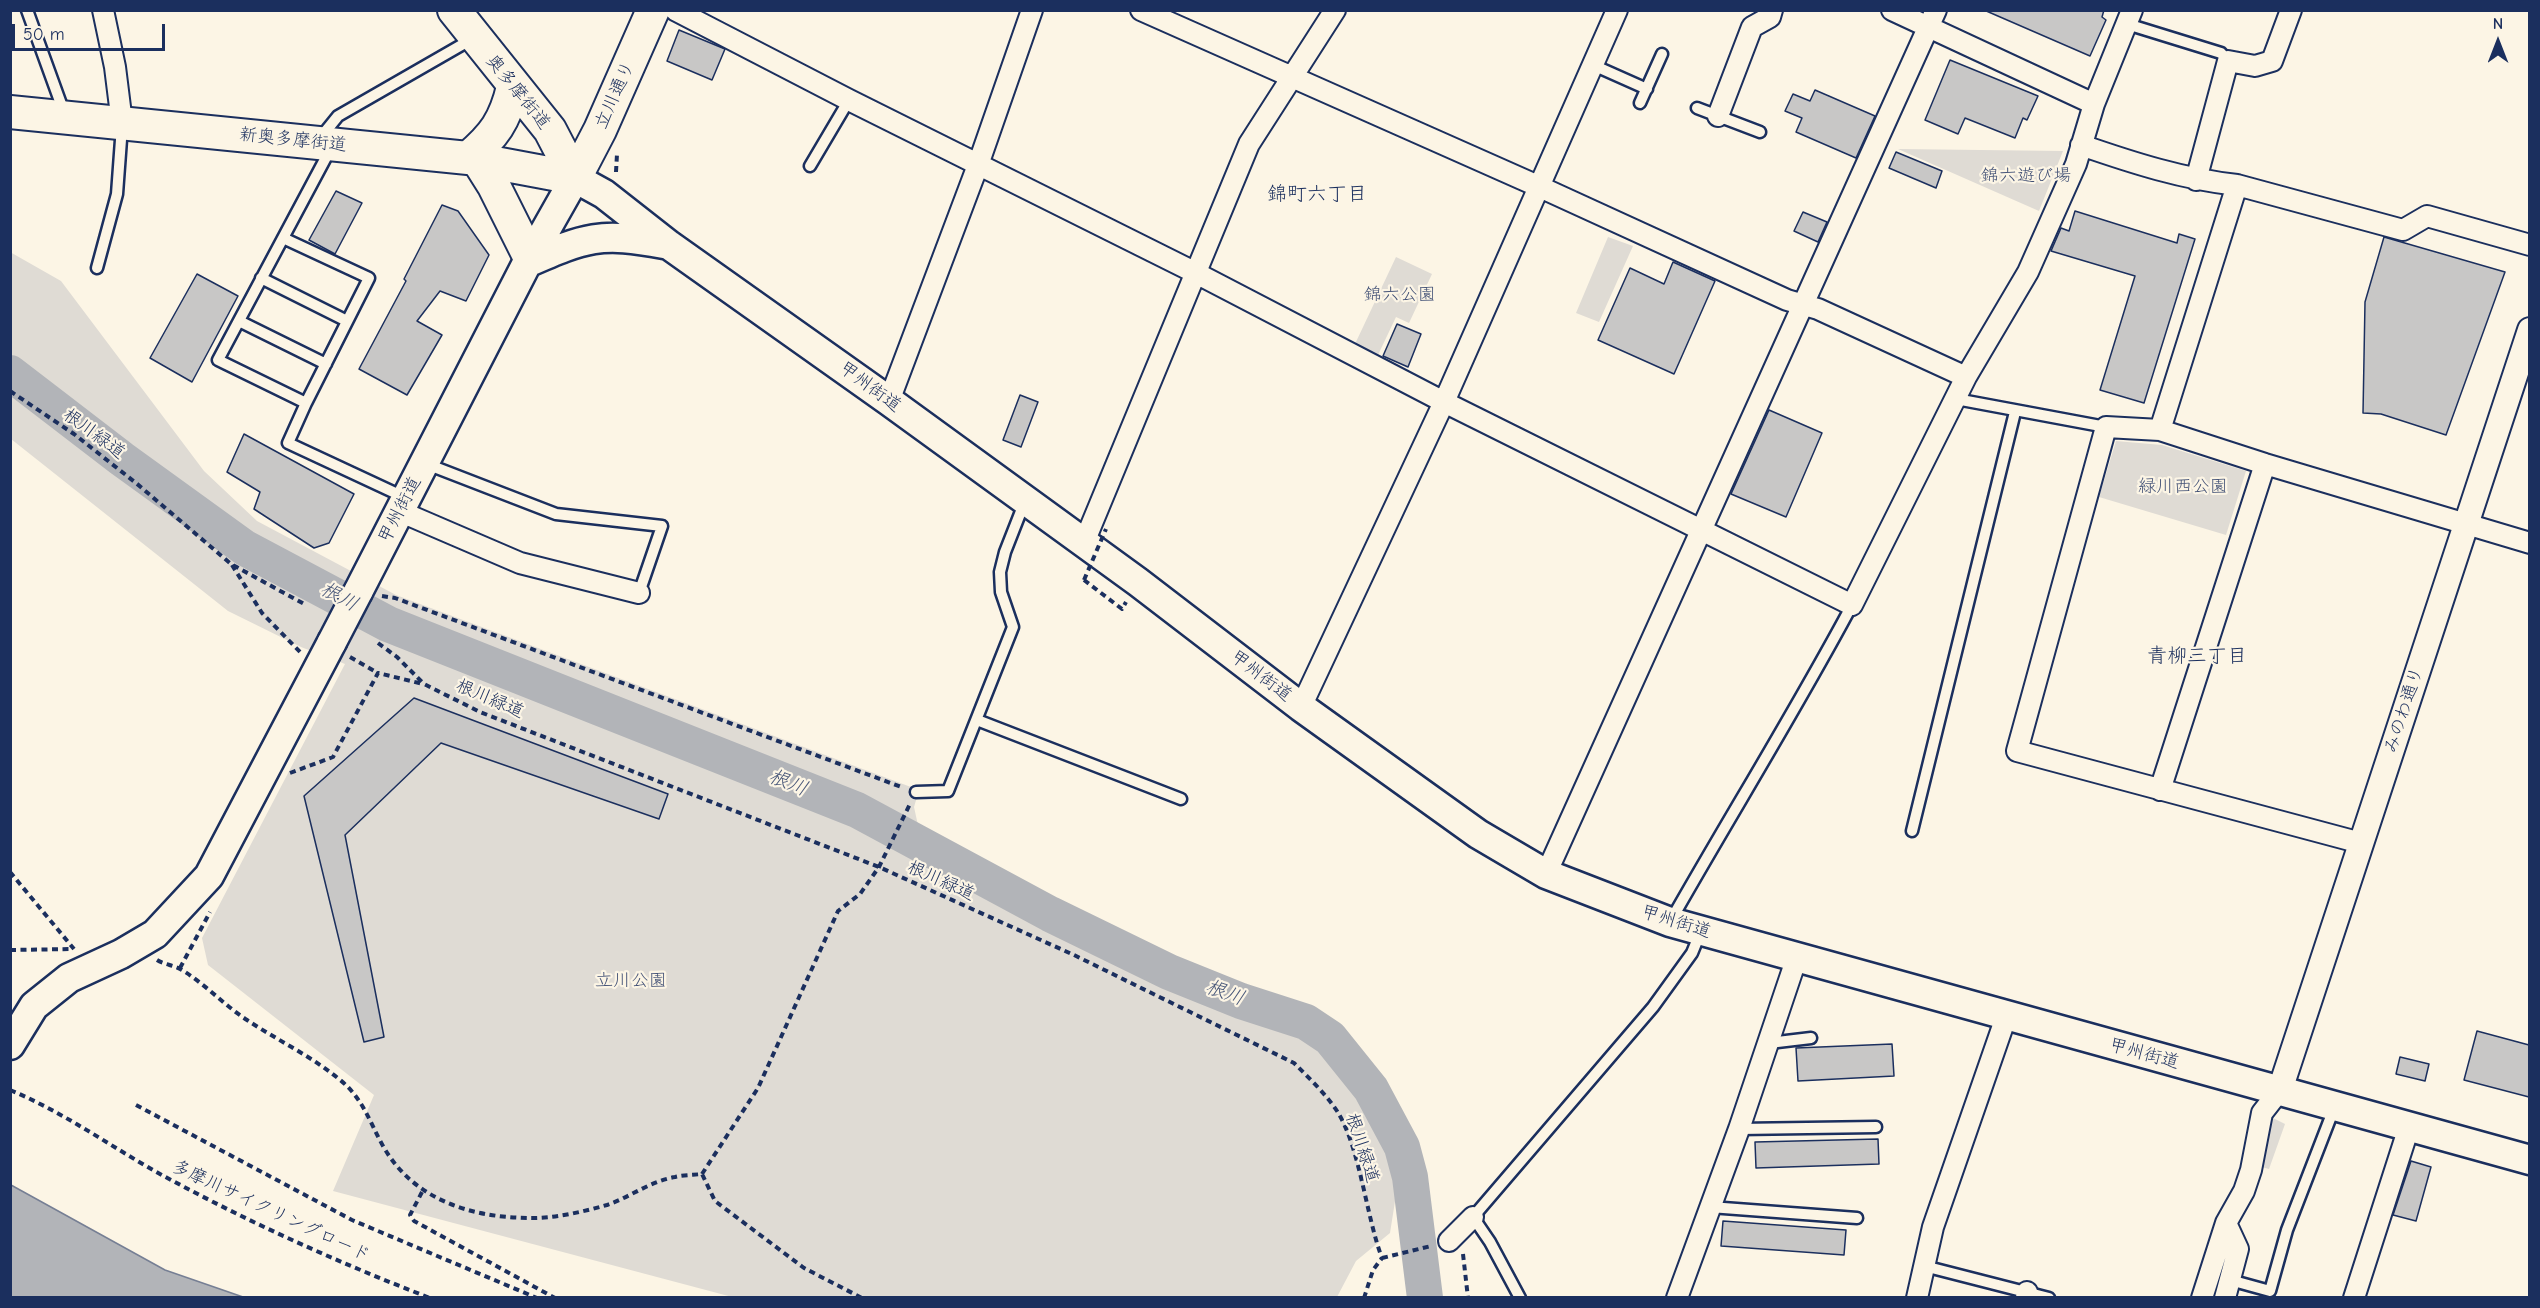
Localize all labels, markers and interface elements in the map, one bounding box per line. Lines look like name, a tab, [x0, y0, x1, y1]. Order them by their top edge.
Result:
scale bar	[15, 12, 168, 50]
north arrow	[2468, 12, 2528, 72]
text: N	[2493, 15, 2503, 33]
text: 50 m	[23, 24, 65, 45]
street label: 奥多摩街道	[481, 50, 555, 134]
street label: 立川通り	[590, 58, 640, 132]
street label: 新奥多摩街道	[238, 124, 348, 156]
park label: 錦六遊び場	[1981, 165, 2071, 187]
district label: 錦町六丁目	[1267, 182, 1367, 206]
park label: 錦六公園	[1364, 284, 1436, 306]
street label: 甲州街道	[835, 357, 905, 417]
street label: 根川緑道	[59, 404, 129, 464]
street label: 甲州街道	[374, 473, 426, 547]
park label: 緑川西公園	[2138, 476, 2228, 498]
water label: 根川	[316, 577, 362, 617]
district label: 青柳三丁目	[2147, 644, 2247, 668]
street label: 甲州街道	[1226, 646, 1296, 706]
street label: みのわ通り	[2380, 664, 2428, 756]
street label: 根川緑道	[453, 675, 527, 723]
water label: 根川	[765, 764, 811, 802]
street label: 根川緑道	[904, 856, 978, 906]
street label: 甲州街道	[1638, 901, 1714, 943]
park label: 立川公園	[595, 970, 667, 992]
water label: 根川	[1202, 975, 1248, 1011]
street label: 甲州街道	[2106, 1034, 2182, 1074]
street label: 根川緑道	[1341, 1110, 1383, 1186]
street label: 多摩川サイクリングロード	[169, 1156, 373, 1266]

